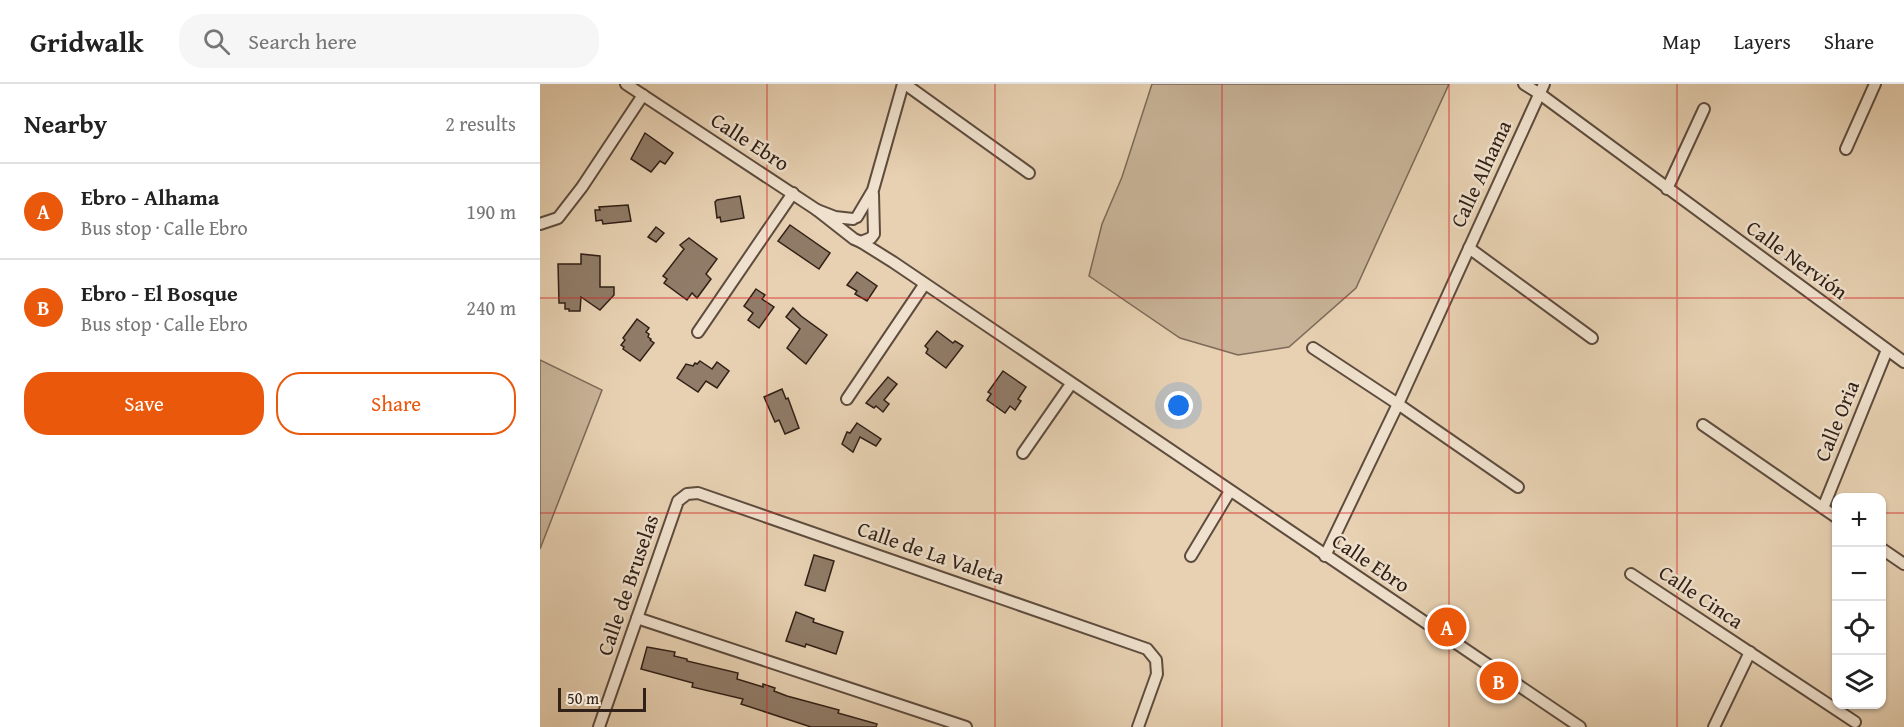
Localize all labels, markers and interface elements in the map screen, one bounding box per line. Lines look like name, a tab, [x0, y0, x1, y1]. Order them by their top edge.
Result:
search box	[179, 14, 599, 68]
text: Gridwalk	[30, 21, 143, 62]
icon: search	[200, 25, 233, 58]
text: Search here	[248, 25, 357, 57]
text: Map	[1662, 26, 1701, 57]
text: Layers	[1734, 26, 1791, 57]
text: Share	[1824, 26, 1874, 57]
text: Nearby	[24, 104, 107, 143]
street label: Calle Ebro	[705, 105, 796, 179]
text: 2 results	[445, 109, 516, 138]
street label: Calle Alhama	[1442, 115, 1519, 232]
text: Ebro - Alhama	[81, 181, 219, 213]
text: A	[37, 197, 50, 226]
text: 190 m	[466, 197, 516, 226]
street label: Calle Nervión	[1740, 212, 1855, 307]
text: Bus stop · Calle Ebro	[81, 213, 248, 242]
text: Ebro - El Bosque	[81, 277, 238, 309]
text: B	[37, 293, 50, 322]
text: 240 m	[466, 293, 516, 322]
text: Bus stop · Calle Ebro	[81, 309, 248, 338]
button: Save	[24, 372, 264, 435]
button: Share	[276, 372, 516, 435]
street label: Calle Oria	[1806, 376, 1867, 466]
your location	[1164, 391, 1193, 420]
map controls	[1832, 493, 1886, 709]
button: +	[1832, 493, 1886, 547]
street label: Calle de Bruselas	[589, 510, 666, 660]
street label: Calle de La Valeta	[853, 513, 1009, 592]
street label: Calle Ebro	[1326, 525, 1416, 600]
button: −	[1832, 547, 1886, 601]
street label: Calle Cinca	[1653, 557, 1750, 636]
button: locate	[1832, 601, 1886, 655]
pin: A	[1428, 604, 1466, 650]
button: layers	[1832, 655, 1886, 709]
pin: B	[1480, 658, 1518, 704]
scale bar	[558, 685, 646, 712]
text: 50 m	[567, 686, 599, 710]

